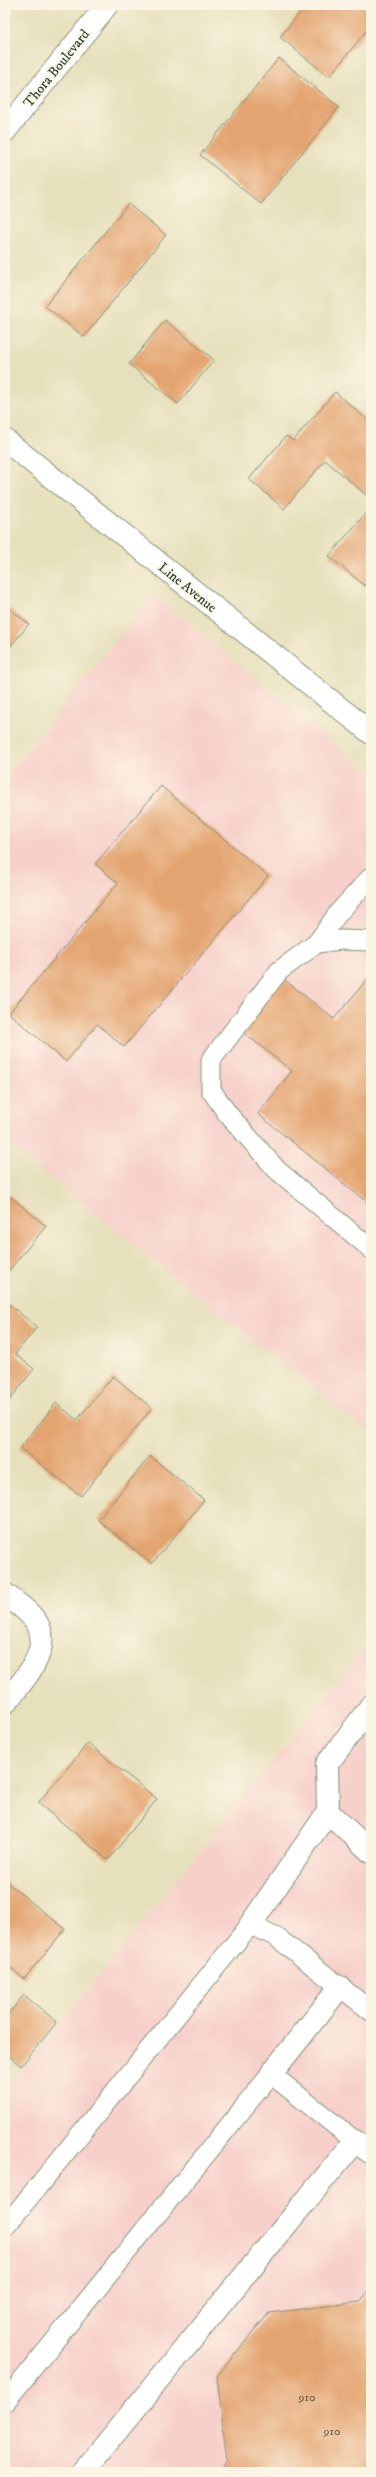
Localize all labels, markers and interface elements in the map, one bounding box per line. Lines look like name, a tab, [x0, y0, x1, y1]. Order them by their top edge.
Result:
street label: Thora Boulevard	[20, 26, 94, 111]
street label: Line Avenue	[154, 559, 220, 617]
house number: 910	[298, 2390, 315, 2405]
house number: 910	[323, 2424, 340, 2439]

